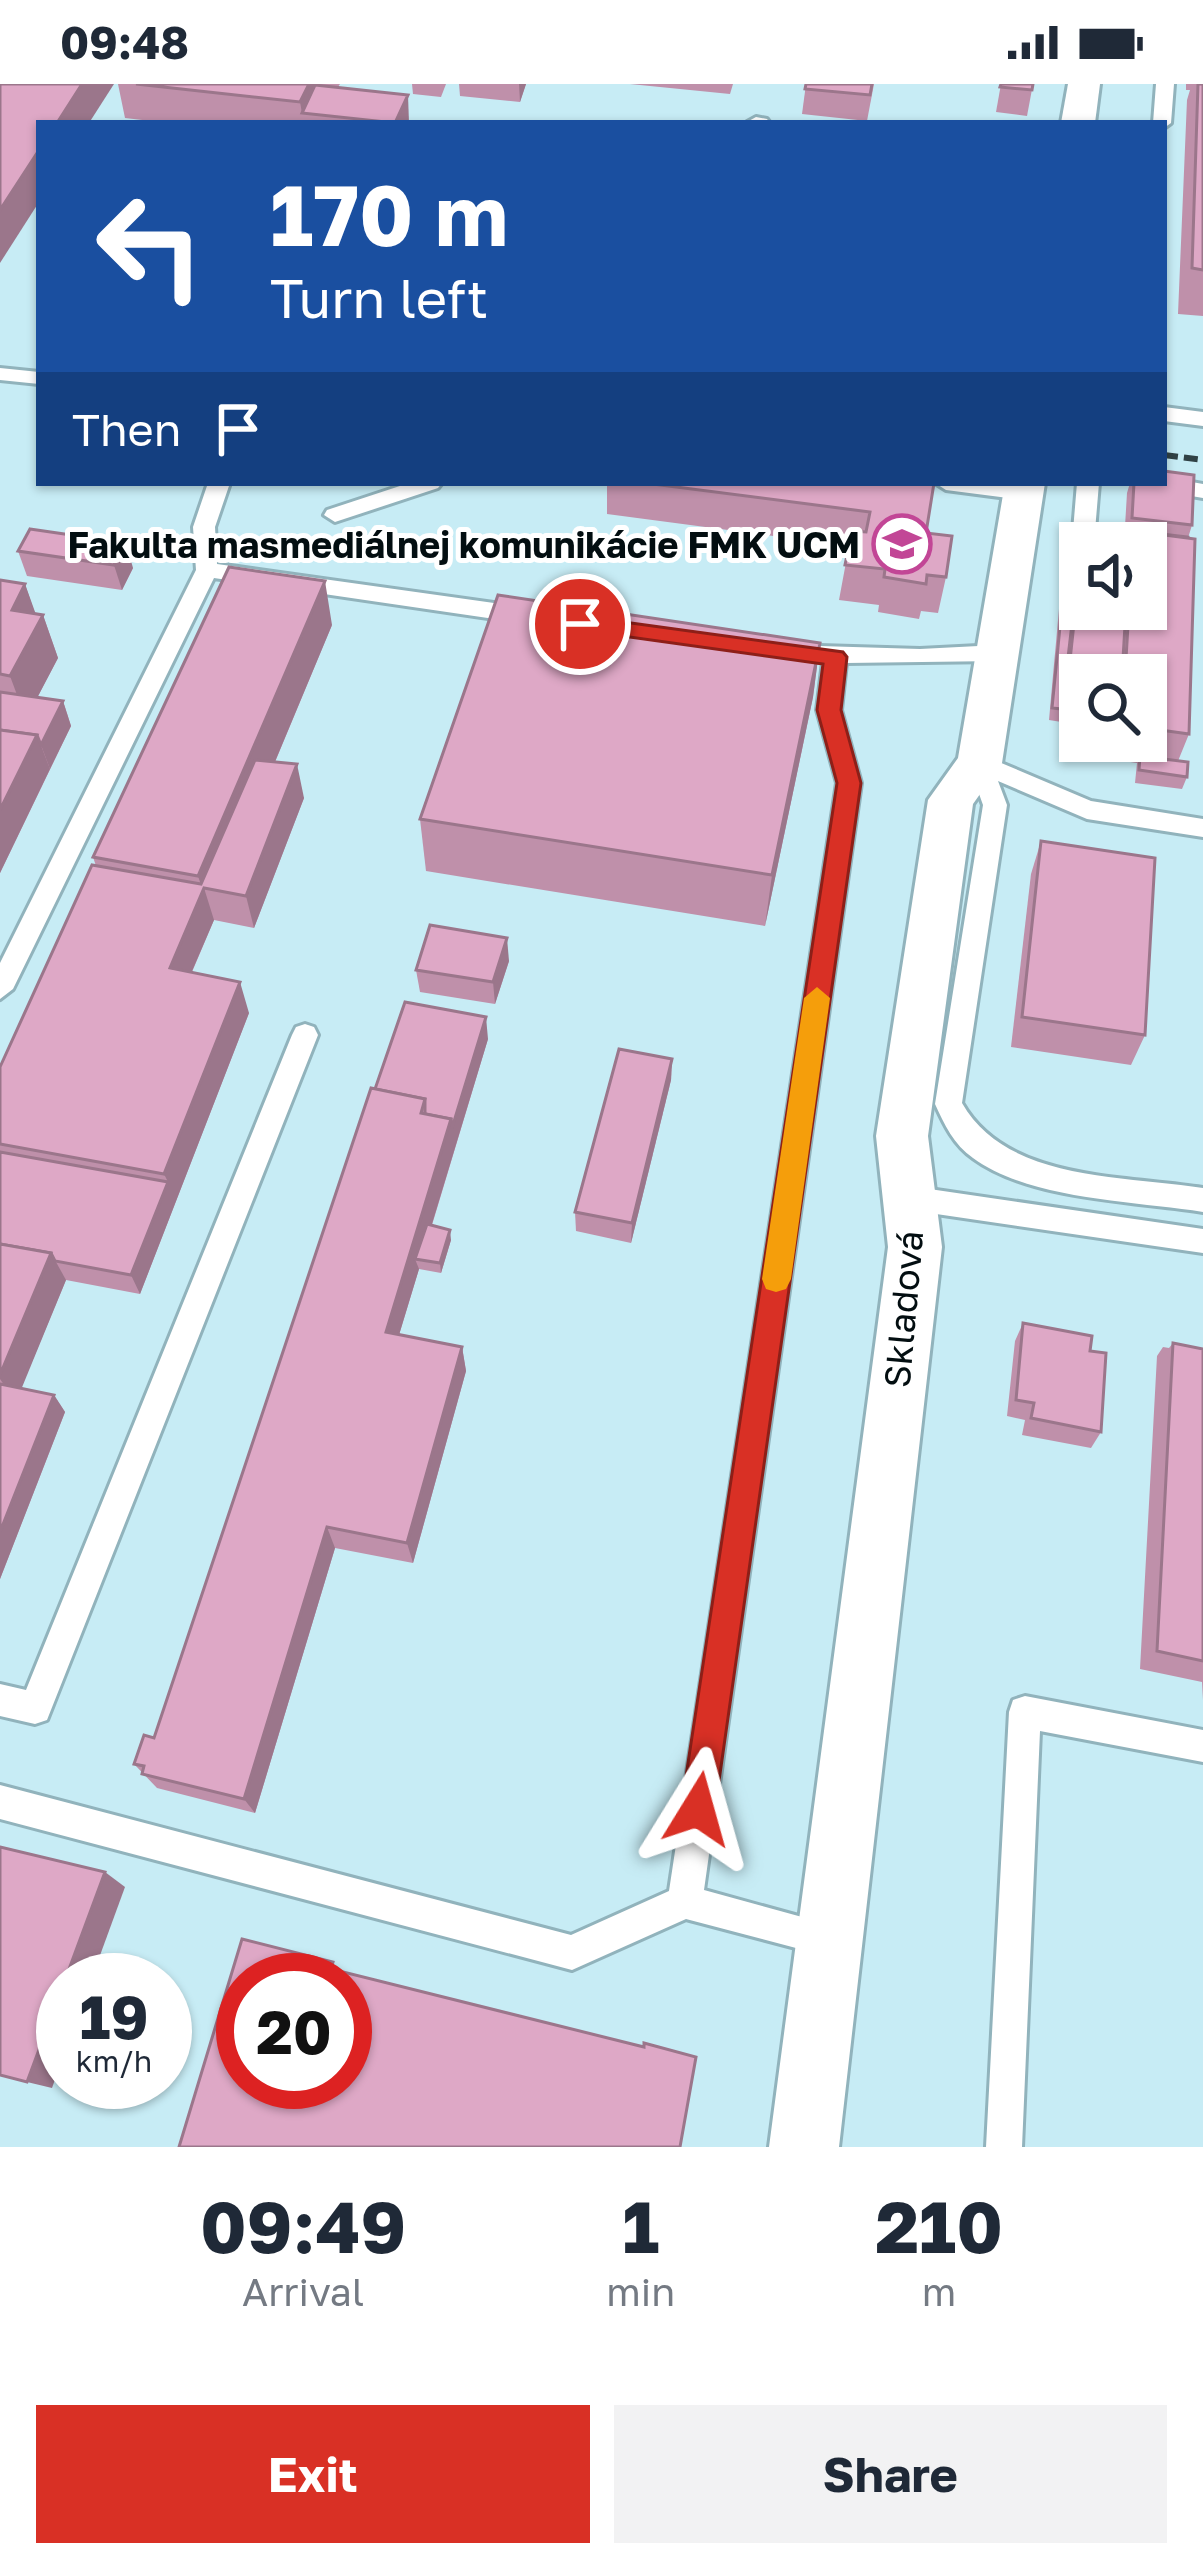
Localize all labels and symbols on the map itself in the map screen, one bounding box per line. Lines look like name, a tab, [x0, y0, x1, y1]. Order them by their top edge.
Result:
school or university icon: Fakulta masmediálnej komunikácie FMK UCM	[871, 513, 933, 575]
place label: Fakulta masmediálnej komunikácie FMK UCM	[67, 523, 860, 566]
pin	[529, 573, 631, 675]
street label: Skladová	[875, 1229, 931, 1389]
position arrow	[635, 1746, 761, 1872]
speed limit sign: 20	[216, 1953, 372, 2109]

